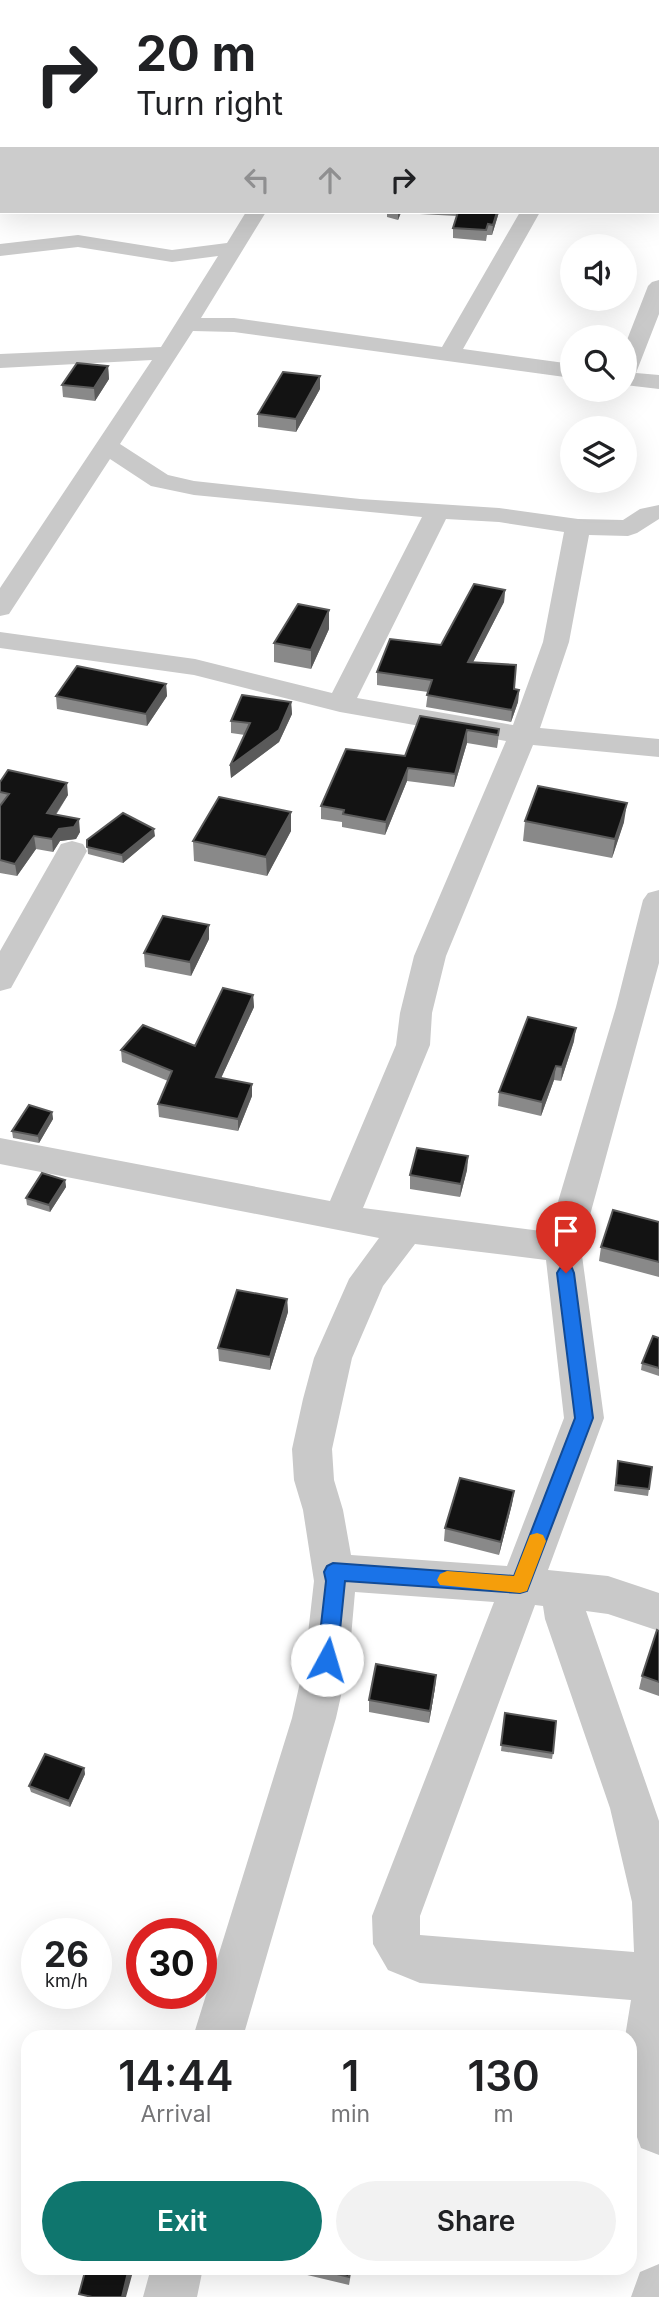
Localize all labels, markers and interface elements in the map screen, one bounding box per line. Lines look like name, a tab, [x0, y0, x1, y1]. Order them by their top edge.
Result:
text: 20 m	[136, 24, 256, 83]
icon: right	[21, 28, 112, 119]
text: Turn right	[136, 84, 283, 123]
icon: left	[238, 161, 276, 199]
icon: ahead	[311, 161, 349, 199]
icon: right	[384, 161, 422, 199]
map controls	[560, 234, 637, 493]
button: sound	[560, 234, 637, 311]
button: search	[560, 325, 637, 402]
button: layers	[560, 416, 637, 493]
pin	[536, 1201, 596, 1273]
icon: arrive	[547, 1212, 585, 1250]
position arrow	[290, 1623, 364, 1697]
speed limit sign: 30	[126, 1918, 217, 2009]
text: 26	[44, 1933, 89, 1975]
text: km/h	[45, 1970, 88, 1991]
text: 14:44	[118, 2050, 233, 2101]
text: 1	[342, 2050, 359, 2101]
text: 130	[467, 2050, 540, 2101]
text: Arrival	[140, 2100, 211, 2128]
text: min	[331, 2100, 370, 2128]
text: m	[493, 2100, 514, 2128]
button: Exit	[42, 2181, 322, 2261]
button: Share	[336, 2181, 616, 2261]

